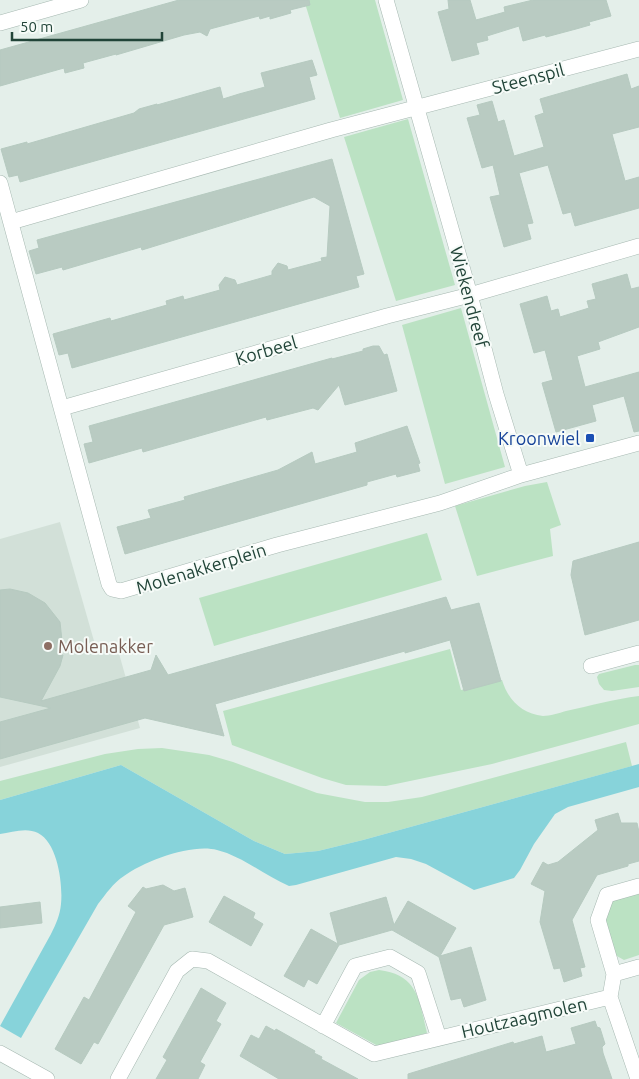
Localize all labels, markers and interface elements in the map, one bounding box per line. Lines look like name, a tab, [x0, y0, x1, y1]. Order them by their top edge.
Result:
scale bar	[12, 10, 162, 42]
text: 50 m	[20, 18, 53, 35]
street label: Steenspil	[490, 59, 567, 97]
street label: Wiekendreef	[447, 244, 493, 350]
street label: Korbeel	[233, 332, 299, 368]
place label: Kroonwiel	[498, 428, 580, 448]
marker: Kroonwiel	[584, 432, 596, 444]
street label: Molenakkerplein	[134, 539, 268, 597]
place label: Molenakker	[58, 636, 153, 656]
marker: Molenakker	[42, 640, 54, 652]
street label: Houtzaagmolen	[459, 993, 589, 1041]

